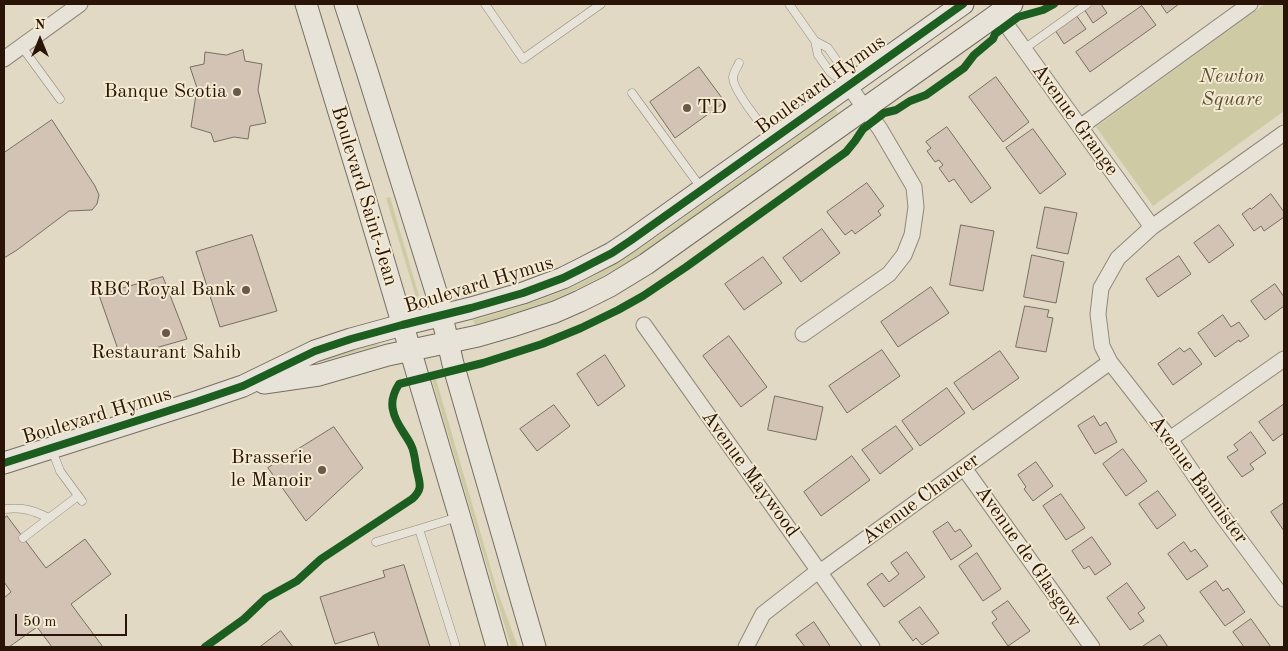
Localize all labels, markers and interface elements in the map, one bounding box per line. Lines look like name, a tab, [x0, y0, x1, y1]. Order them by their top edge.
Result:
north arrow	[15, 15, 65, 65]
text: N	[35, 18, 45, 32]
street label: Boulevard Hymus	[751, 30, 891, 140]
street label: Avenue Grange	[1026, 59, 1124, 181]
park label: Newton Square	[1199, 65, 1265, 112]
place label: Banque Scotia	[104, 80, 227, 104]
marker: Banque Scotia	[231, 86, 243, 98]
place label: TD	[697, 96, 727, 120]
marker: TD	[681, 102, 693, 114]
street label: Boulevard Saint-Jean	[325, 103, 403, 289]
street label: Boulevard Hymus	[402, 251, 556, 319]
place label: RBC Royal Bank	[89, 278, 236, 302]
marker: RBC Royal Bank	[240, 284, 252, 296]
marker: Restaurant Sahib	[160, 327, 172, 339]
place label: Restaurant Sahib	[91, 341, 241, 365]
street label: Boulevard Hymus	[20, 382, 174, 450]
street label: Avenue Maywood	[696, 406, 804, 542]
street label: Avenue Bannister	[1143, 411, 1253, 549]
place label: Brasserie le Manoir	[231, 446, 312, 493]
street label: Avenue Chaucer	[857, 448, 985, 550]
marker: Brasserie le Manoir	[316, 464, 328, 476]
street label: Avenue de Glasgow	[970, 481, 1086, 633]
scale bar	[18, 604, 130, 636]
text: 50 m	[23, 615, 57, 630]

